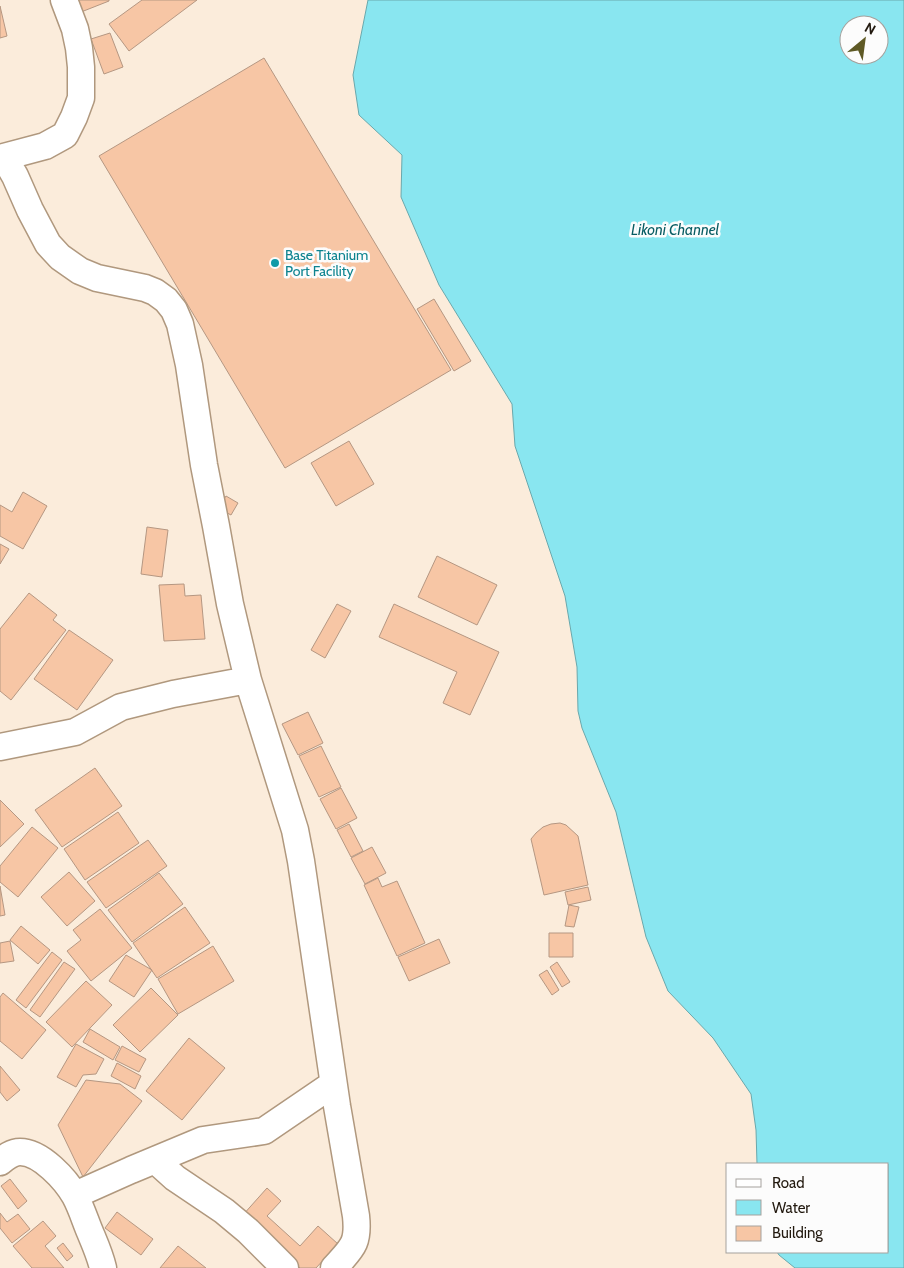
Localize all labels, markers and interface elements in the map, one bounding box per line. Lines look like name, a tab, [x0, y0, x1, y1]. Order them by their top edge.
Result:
north arrow	[839, 15, 889, 65]
text: N	[862, 18, 879, 39]
water label: Likoni Channel	[631, 221, 720, 239]
place label: Base Titanium Port Facility	[285, 246, 368, 280]
marker: Base Titanium Port Facility	[269, 257, 281, 269]
legend	[726, 1163, 889, 1253]
text: Road	[772, 1174, 805, 1192]
text: Water	[772, 1199, 810, 1217]
text: Building	[772, 1224, 823, 1242]

